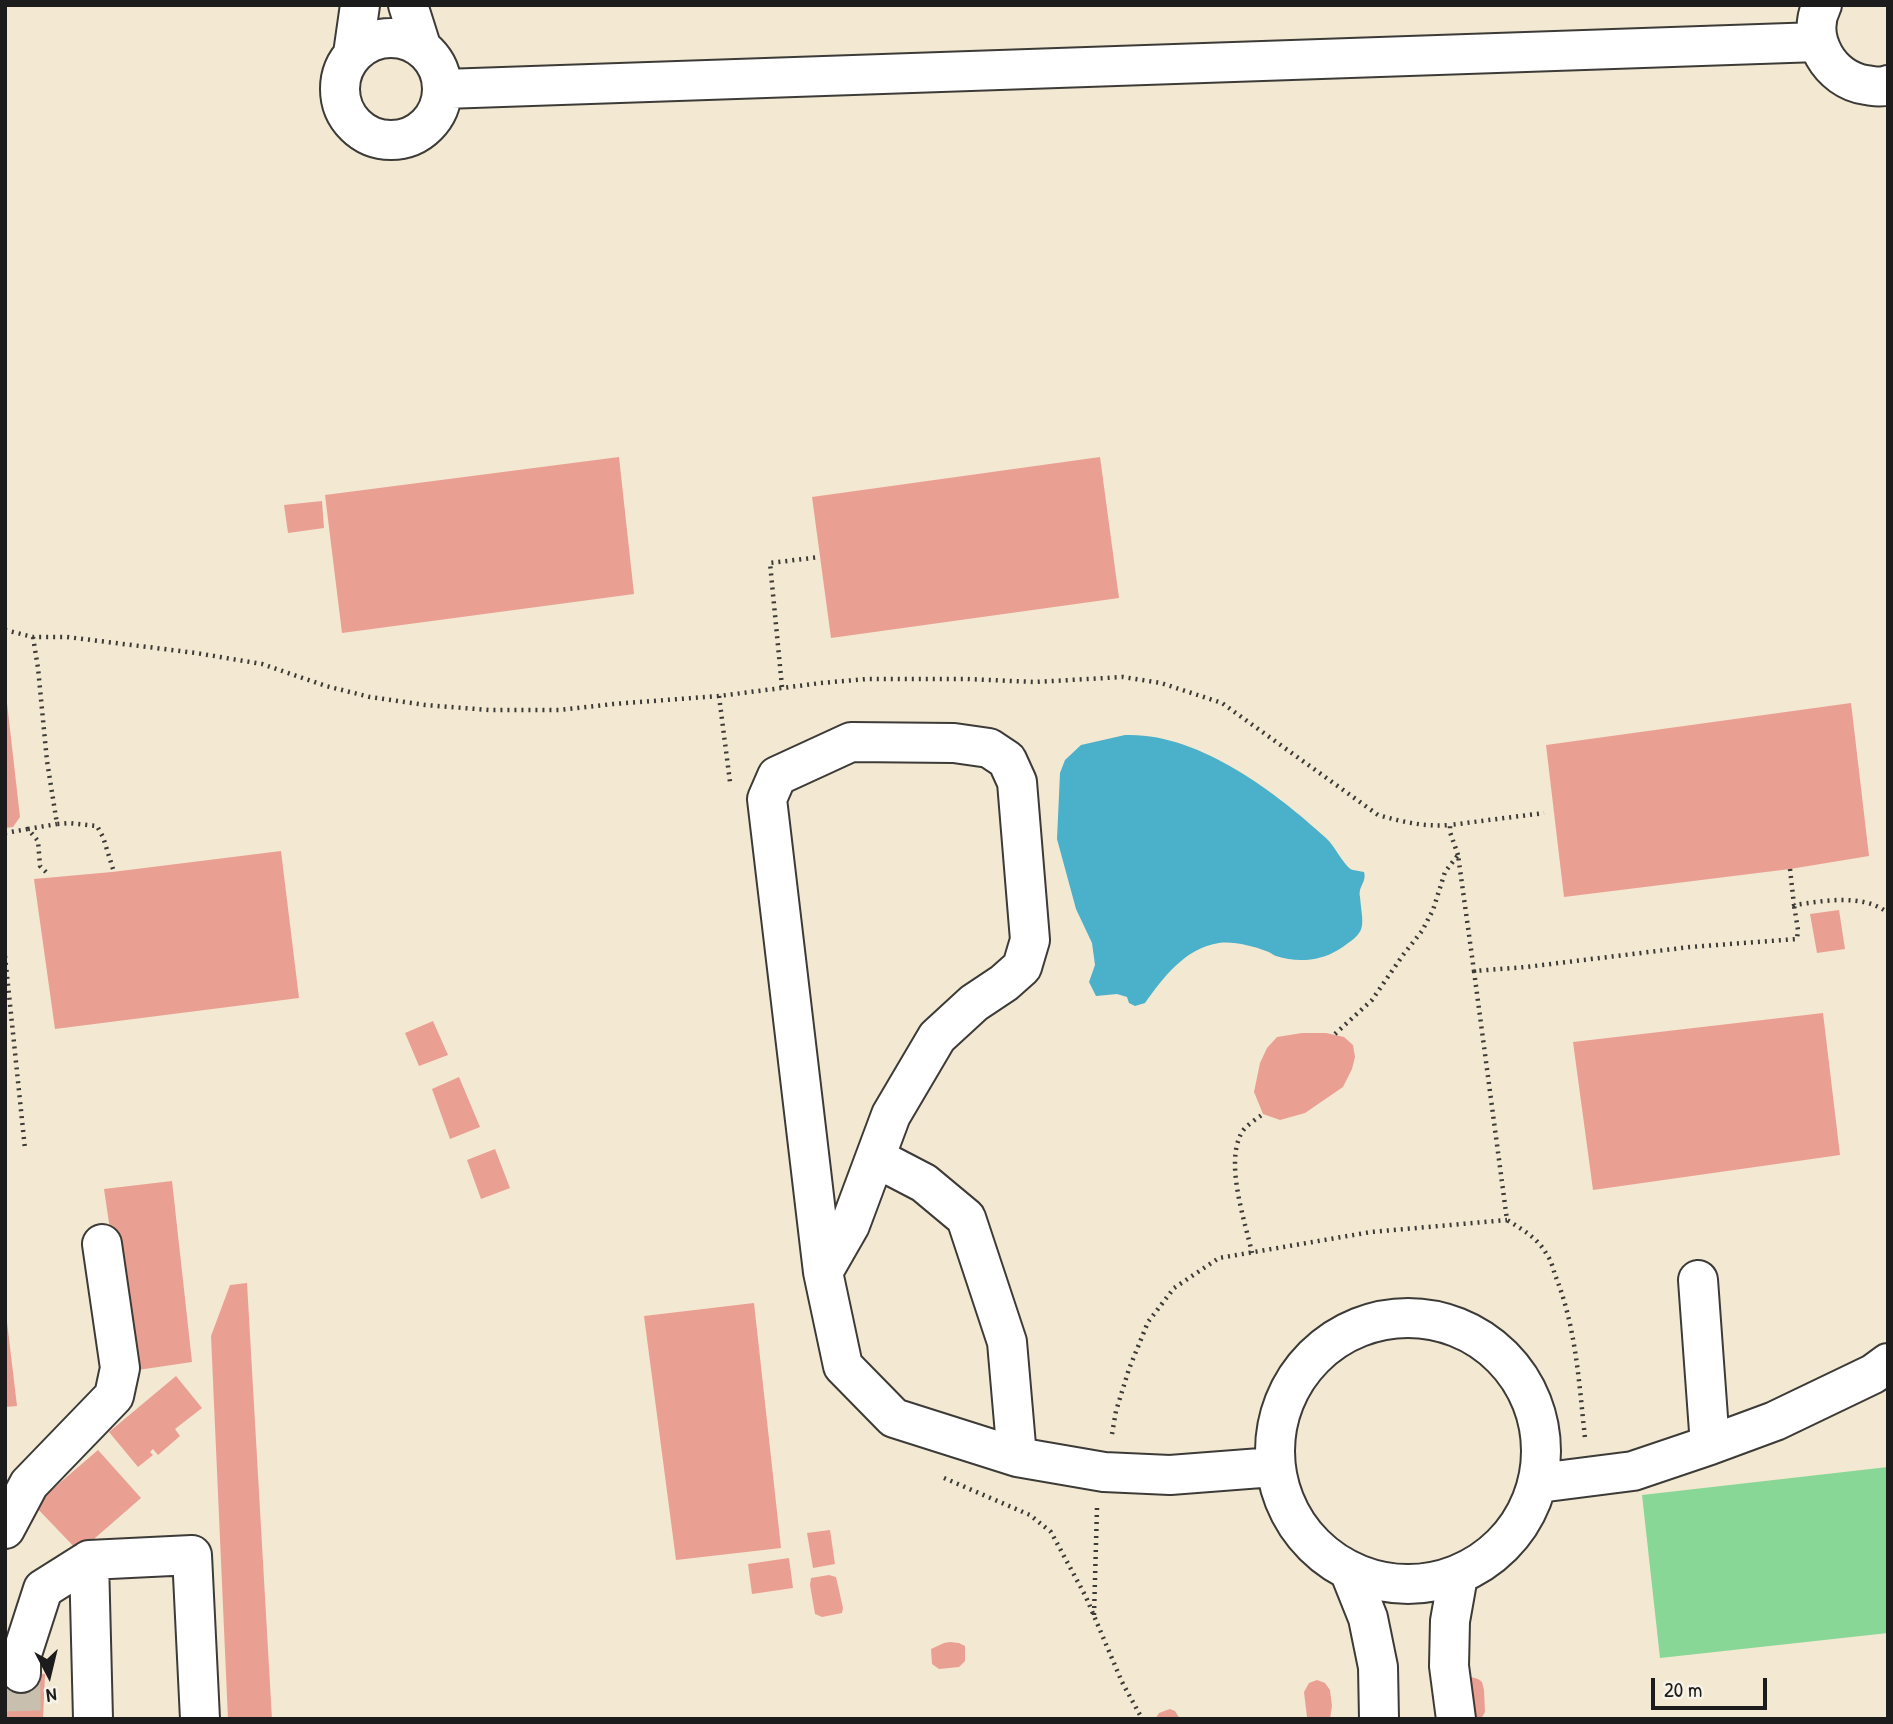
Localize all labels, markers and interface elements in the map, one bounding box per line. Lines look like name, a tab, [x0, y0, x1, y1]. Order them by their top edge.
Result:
north arrow	[14, 1640, 84, 1710]
scale bar	[1655, 1664, 1770, 1708]
text: 20 m	[1664, 1675, 1702, 1704]
text: N	[45, 1682, 58, 1709]

